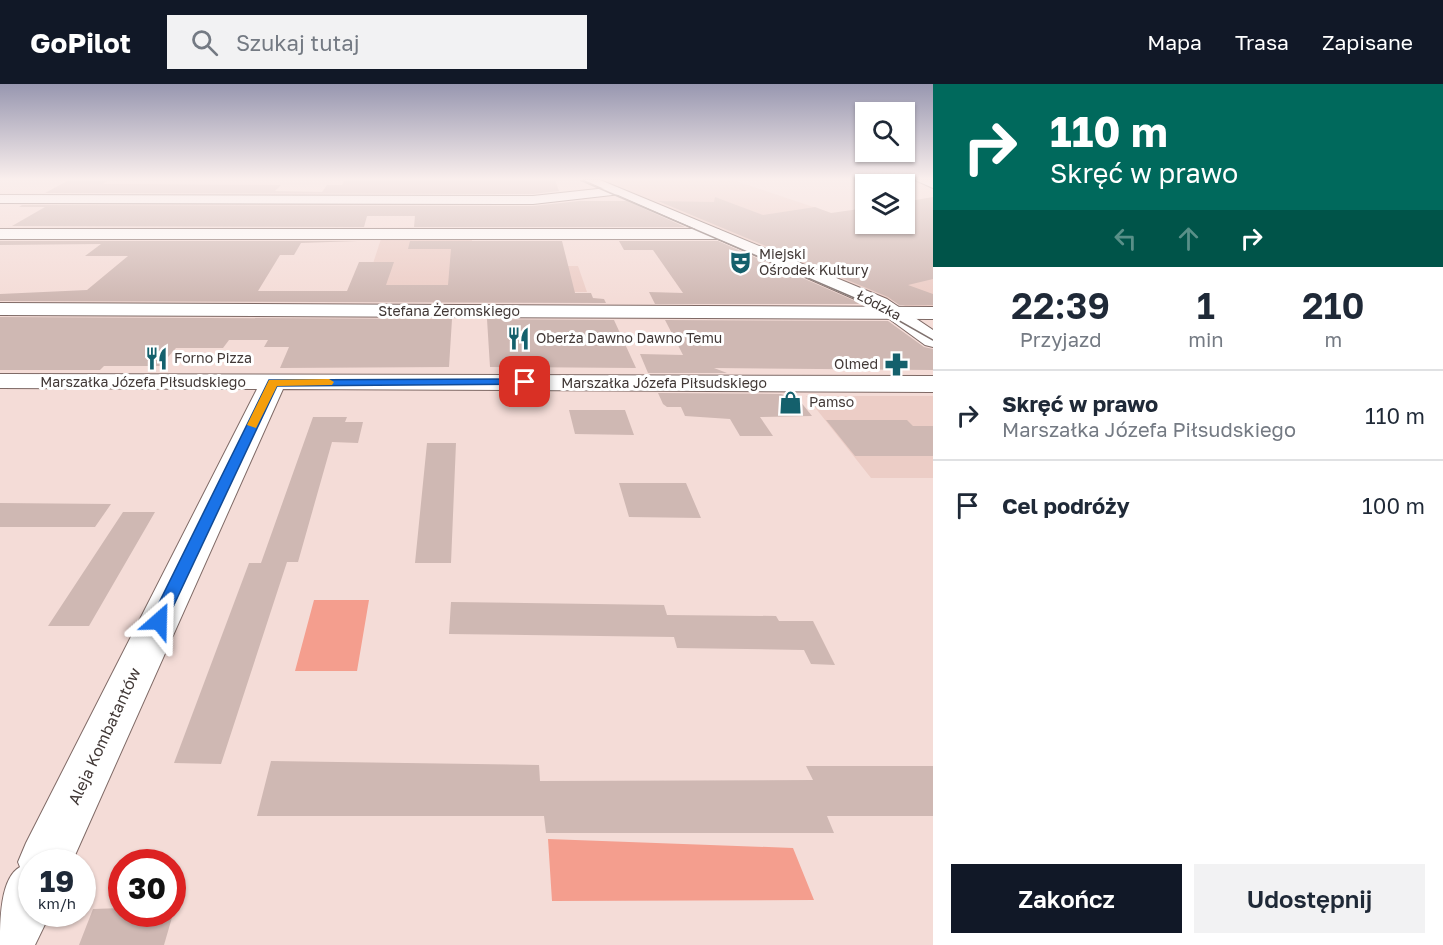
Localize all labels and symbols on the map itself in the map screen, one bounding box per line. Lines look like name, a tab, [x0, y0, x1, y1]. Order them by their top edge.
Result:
place label: Miejski Ośrodek Kultury	[759, 245, 869, 278]
theatre icon: Miejski Ośrodek Kultury	[728, 249, 754, 275]
street label: Łódzka	[854, 286, 904, 323]
street label: Stefana Żeromskiego	[378, 302, 520, 319]
restaurant icon: Oberża Dawno Dawno Temu	[505, 325, 531, 351]
place label: Oberża Dawno Dawno Temu	[536, 329, 722, 346]
restaurant icon: Forno Pizza	[143, 345, 169, 371]
place label: Forno Pizza	[174, 349, 252, 366]
pharmacy icon: Olmed	[883, 351, 909, 377]
place label: Olmed	[834, 355, 878, 372]
pin	[499, 356, 550, 407]
street label: Marszałka Józefa Piłsudskiego	[40, 373, 246, 390]
street label: Marszałka Józefa Piłsudskiego	[561, 374, 767, 391]
shop icon: Pamso	[778, 389, 804, 415]
place label: Pamso	[809, 393, 854, 410]
position arrow	[127, 589, 191, 653]
street label: Aleja Kombatantów	[63, 664, 145, 808]
speed limit sign: 30	[108, 849, 186, 927]

